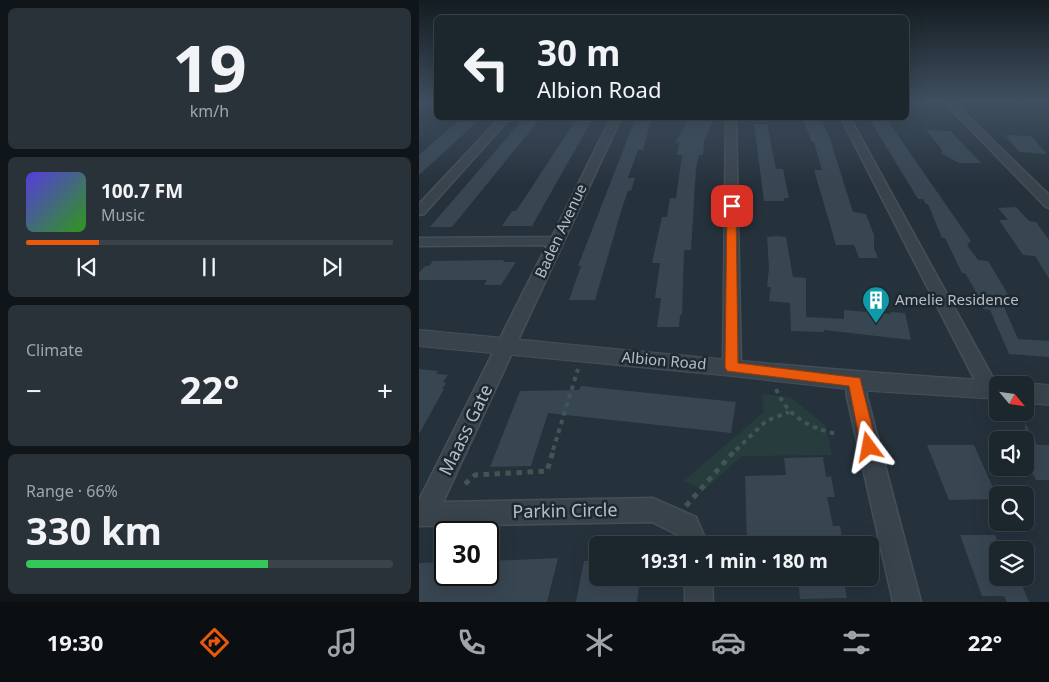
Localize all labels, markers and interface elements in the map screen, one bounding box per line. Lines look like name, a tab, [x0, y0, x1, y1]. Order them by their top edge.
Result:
text: 19	[172, 23, 247, 111]
text: 30 m	[537, 29, 620, 76]
icon: left	[454, 35, 519, 100]
text: Albion Road	[537, 74, 661, 104]
text: km/h	[190, 100, 229, 122]
text: 100.7 FM	[101, 178, 183, 204]
street label: Baden Avenue	[530, 180, 591, 281]
pin	[711, 185, 753, 227]
icon: arrive	[718, 192, 746, 220]
text: Music	[101, 204, 145, 226]
icon: previous	[73, 253, 101, 281]
icon: pause	[195, 253, 223, 281]
icon: next	[318, 253, 346, 281]
building icon: Amelie Residence	[861, 285, 891, 324]
place label: Amelie Residence	[895, 289, 1019, 309]
text: Climate	[26, 339, 83, 361]
street label: Albion Road	[621, 346, 707, 374]
text: 22°	[180, 363, 239, 415]
text: −	[26, 371, 42, 409]
text: +	[377, 371, 393, 409]
north arrow	[989, 376, 1034, 421]
map controls	[989, 376, 1034, 586]
street label: Maass Gate	[433, 380, 497, 479]
position arrow	[842, 420, 894, 472]
button: sound	[989, 431, 1034, 476]
text: Range · 66%	[26, 480, 118, 502]
button: search	[989, 486, 1034, 531]
street label: Parkin Circle	[512, 497, 618, 523]
text: 330 km	[26, 504, 162, 556]
speed limit sign: 30	[434, 521, 499, 586]
button: layers	[989, 541, 1034, 586]
text: 19:31 · 1 min · 180 m	[640, 548, 828, 574]
icon: directions	[197, 625, 232, 660]
icon: music	[325, 625, 360, 660]
icon: phone	[454, 625, 489, 660]
icon: climate	[582, 625, 617, 660]
icon: car	[711, 625, 746, 660]
icon: filters	[839, 625, 874, 660]
text: 19:30	[47, 627, 103, 657]
text: 22°	[968, 627, 1002, 657]

